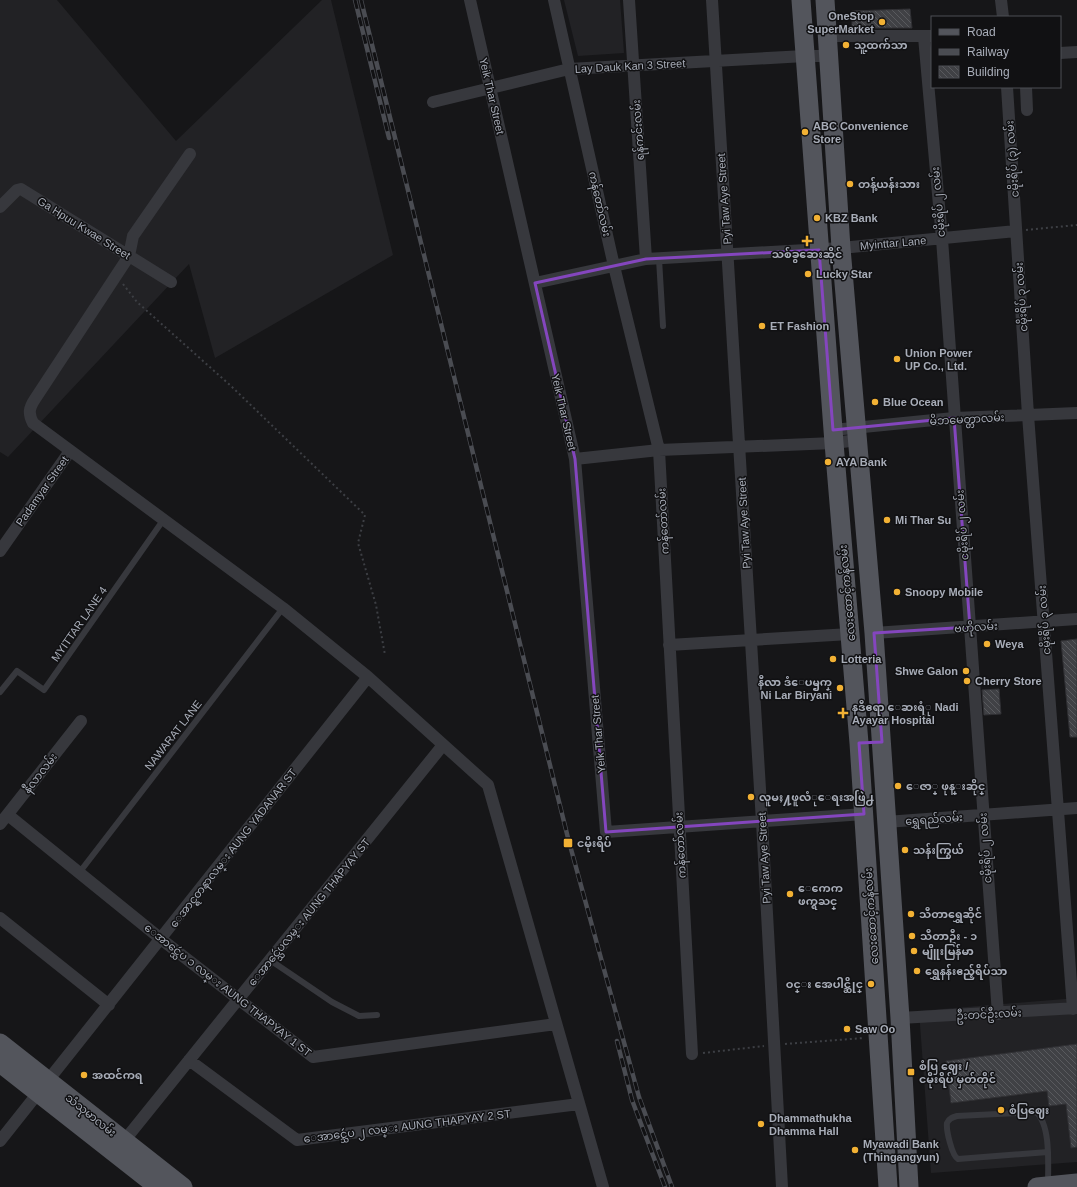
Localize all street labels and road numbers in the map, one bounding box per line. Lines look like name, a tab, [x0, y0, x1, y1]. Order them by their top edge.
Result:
street label: Yeik Thar Street	[477, 57, 507, 135]
street label: Lay Dauk Kan 3 Street	[574, 57, 686, 75]
street label: ရန်ကင်းလမ်း	[629, 99, 649, 161]
street label: ငမိုးရိပ် (၃) လမ်း	[1002, 120, 1024, 198]
street label: Pyi Taw Aye Street	[715, 153, 733, 245]
street label: ငမိုးရိပ် ၂ လမ်း	[928, 166, 950, 238]
street label: ကန်တော်လမ်း	[584, 170, 614, 239]
street label: Ga Hpuu Kwae Street	[35, 195, 133, 261]
street label: Myinttar Lane	[859, 234, 927, 252]
street label: ငမိုးရိပ် ၃ လမ်း	[1012, 261, 1032, 332]
street label: Yeik Thar Street	[549, 373, 579, 451]
street label: မိဘမေတ္တာလမ်း	[929, 410, 1005, 430]
street label: Padamyar Street	[13, 454, 71, 528]
street label: Pyi Taw Aye Street	[736, 477, 752, 569]
street label: ကန်တော်လမ်း	[654, 487, 674, 555]
street label: ငမိုးရိပ် ၂ လမ်း	[953, 489, 973, 561]
street label: လေးထောင့်ကန်လမ်း	[836, 544, 860, 642]
street label: MYITTAR LANE 4	[49, 584, 109, 664]
street label: ငမိုးရိပ် ၃ လမ်း	[1035, 584, 1055, 655]
street label: ဗဟိုလမ်း	[954, 618, 998, 637]
street label: Yeik Thar Street	[589, 694, 607, 774]
street label: NAWARAT LANE	[142, 698, 204, 772]
street label: နီလာလမ်း	[20, 750, 62, 797]
street label: ေအာင္ရတနာလမ္း AUNG YADANAR ST	[167, 766, 301, 932]
street label: ရွှေရည်လမ်း	[905, 810, 964, 830]
street label: ကန်တော်လမ်း	[671, 811, 691, 879]
street label: Pyi Taw Aye Street	[756, 812, 772, 904]
street label: ငမိုးရိပ် ၂ လမ်း	[976, 812, 996, 884]
street label: ေအာင္သေဴပလမ္း AUNG THAPYAY ST	[246, 836, 375, 990]
street label: လေးထောင့်ကန်လမ်း	[861, 867, 883, 965]
street label: ေအာင္သေဴပ ၁ လမ္း AUNG THAPYAY 1 ST	[140, 921, 314, 1062]
street label: ဦးတင်ဦးလမ်း	[956, 1005, 1022, 1025]
street label: သံသုမာလမ်း	[62, 1090, 119, 1141]
street label: ေအာင္သေဴပ ၂ လမ္း AUNG THAPYAY 2 ST	[303, 1107, 512, 1148]

